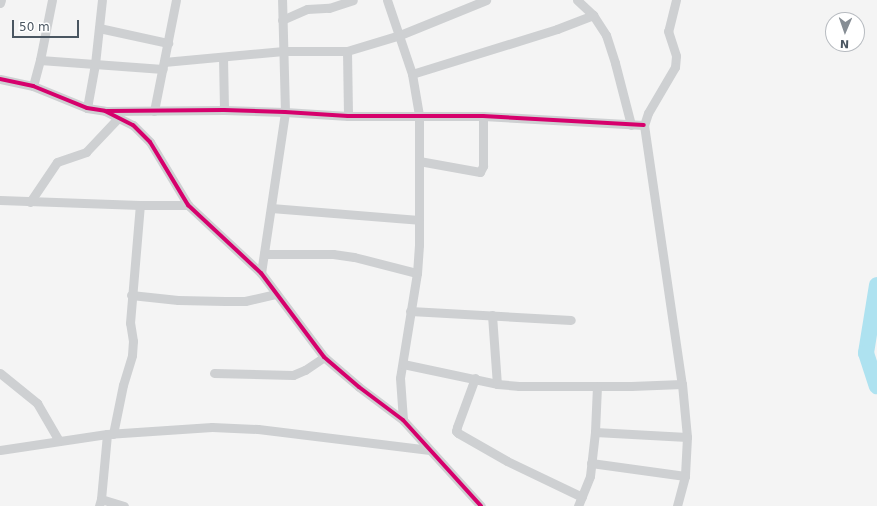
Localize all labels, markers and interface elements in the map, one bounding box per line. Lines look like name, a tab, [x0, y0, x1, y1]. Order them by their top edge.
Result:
scale bar	[14, 12, 81, 38]
north arrow	[825, 12, 865, 52]
text: 50 m	[19, 20, 50, 34]
text: N	[840, 37, 849, 50]

